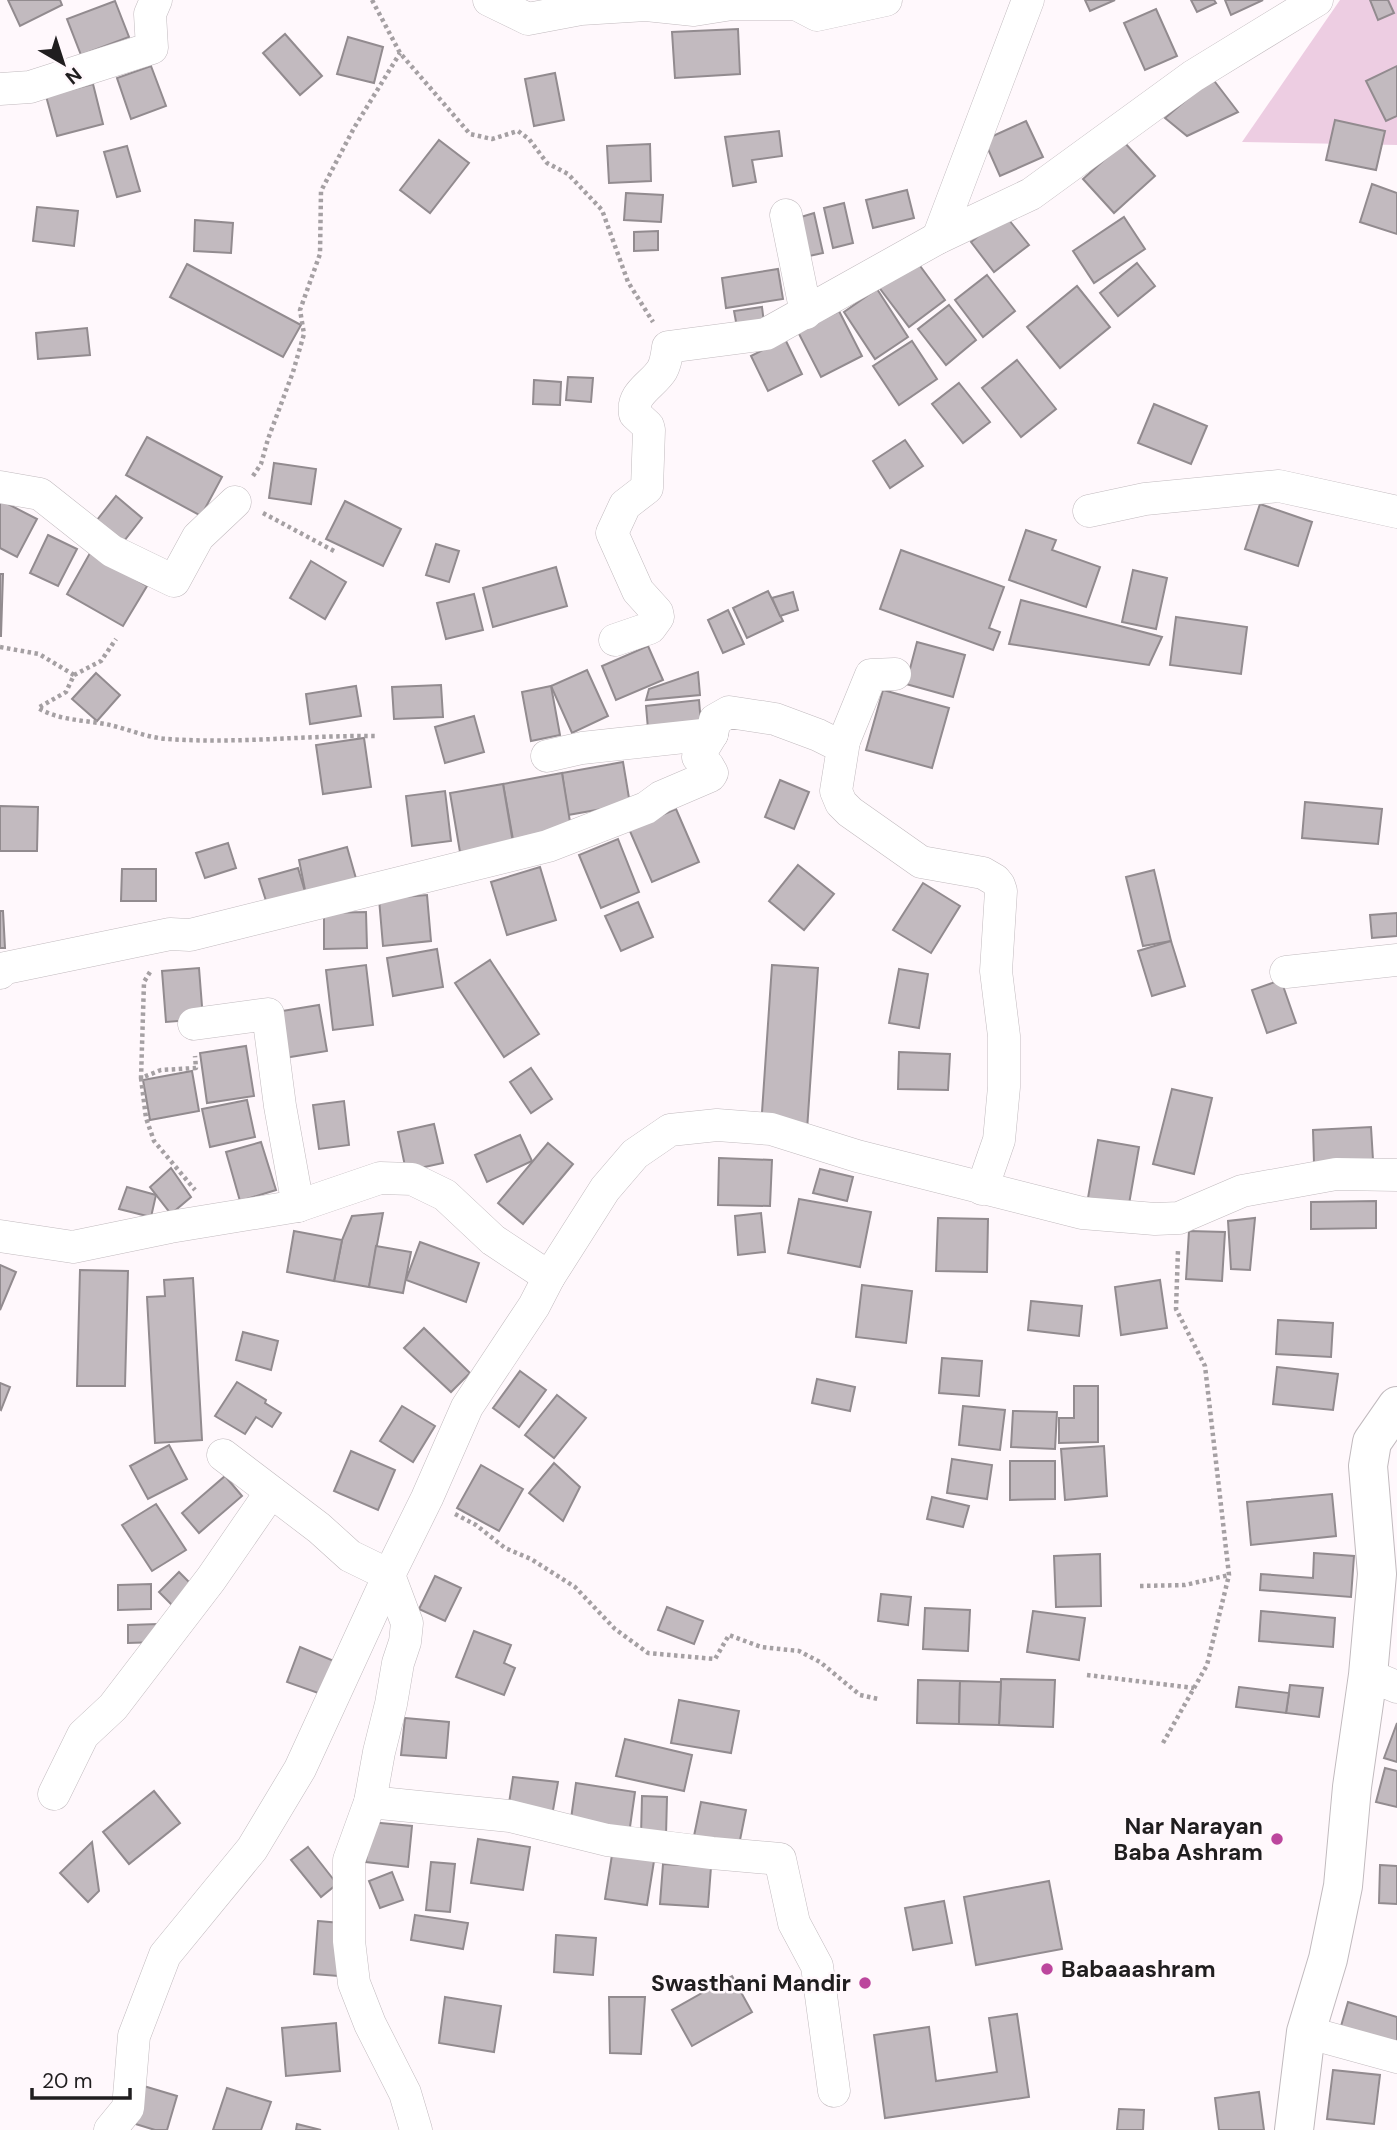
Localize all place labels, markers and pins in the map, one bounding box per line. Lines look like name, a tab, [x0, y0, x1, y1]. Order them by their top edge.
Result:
place label: Nar Narayan Baba Ashram	[1114, 1811, 1263, 1867]
marker: Nar Narayan Baba Ashram	[1269, 1831, 1285, 1847]
place label: Babaaashram	[1061, 1954, 1216, 1984]
marker: Babaaashram	[1039, 1961, 1055, 1977]
place label: Swasthani Mandir	[651, 1968, 851, 1998]
marker: Swasthani Mandir	[857, 1975, 873, 1991]

